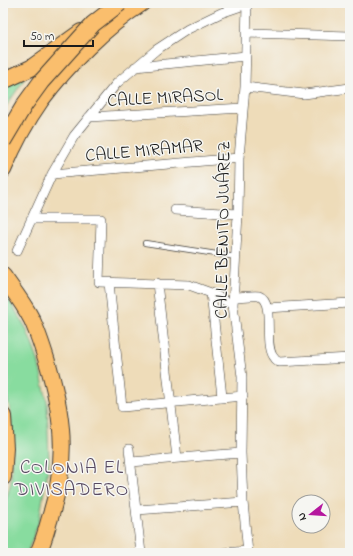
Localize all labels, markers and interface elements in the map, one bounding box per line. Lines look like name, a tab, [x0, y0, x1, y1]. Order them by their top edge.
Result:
scale bar	[24, 22, 93, 48]
text: 50 m	[30, 28, 54, 46]
street label: CALLE MIRASOL	[107, 83, 224, 115]
street label: CALLE MIRAMAR	[84, 134, 204, 170]
street label: CALLE BENITO JUÁREZ	[209, 141, 239, 319]
district label: COLONIA EL DIVISADERO	[14, 455, 129, 504]
north arrow	[291, 494, 331, 534]
text: N	[294, 511, 311, 523]

